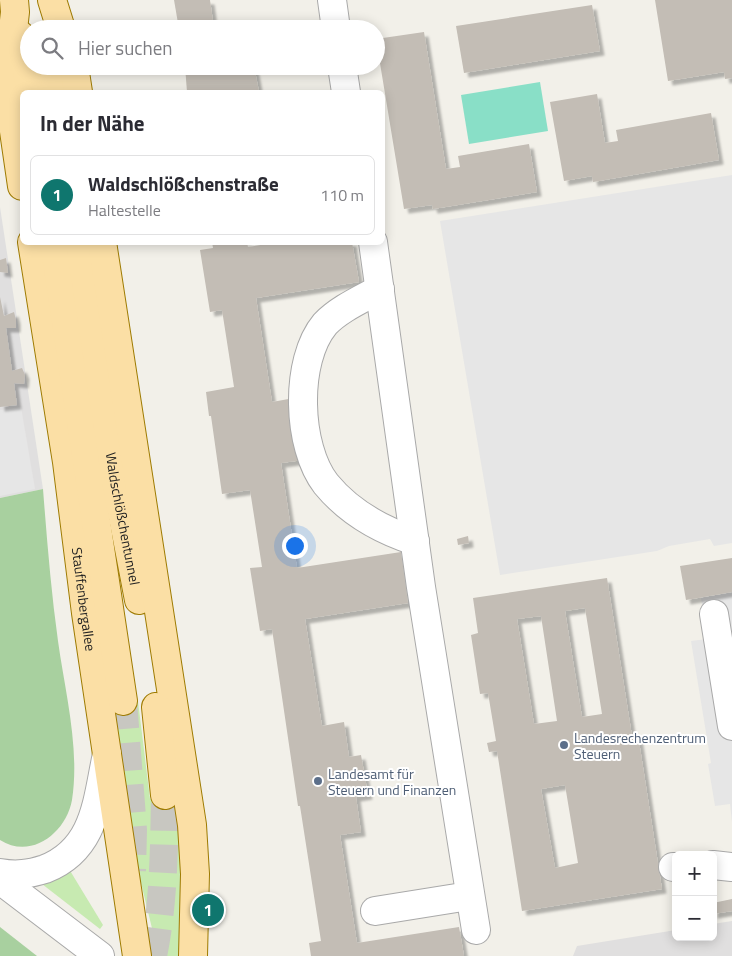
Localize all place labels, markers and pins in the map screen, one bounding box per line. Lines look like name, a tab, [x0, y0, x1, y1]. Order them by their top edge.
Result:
place label: Landesrechenzentrum Steuern	[574, 727, 706, 764]
marker: Landesrechenzentrum Steuern	[558, 739, 570, 751]
place label: Landesamt für Steuern und Finanzen	[328, 763, 456, 800]
marker: Landesamt für Steuern und Finanzen	[312, 775, 324, 787]
pin: 1	[192, 891, 224, 929]

